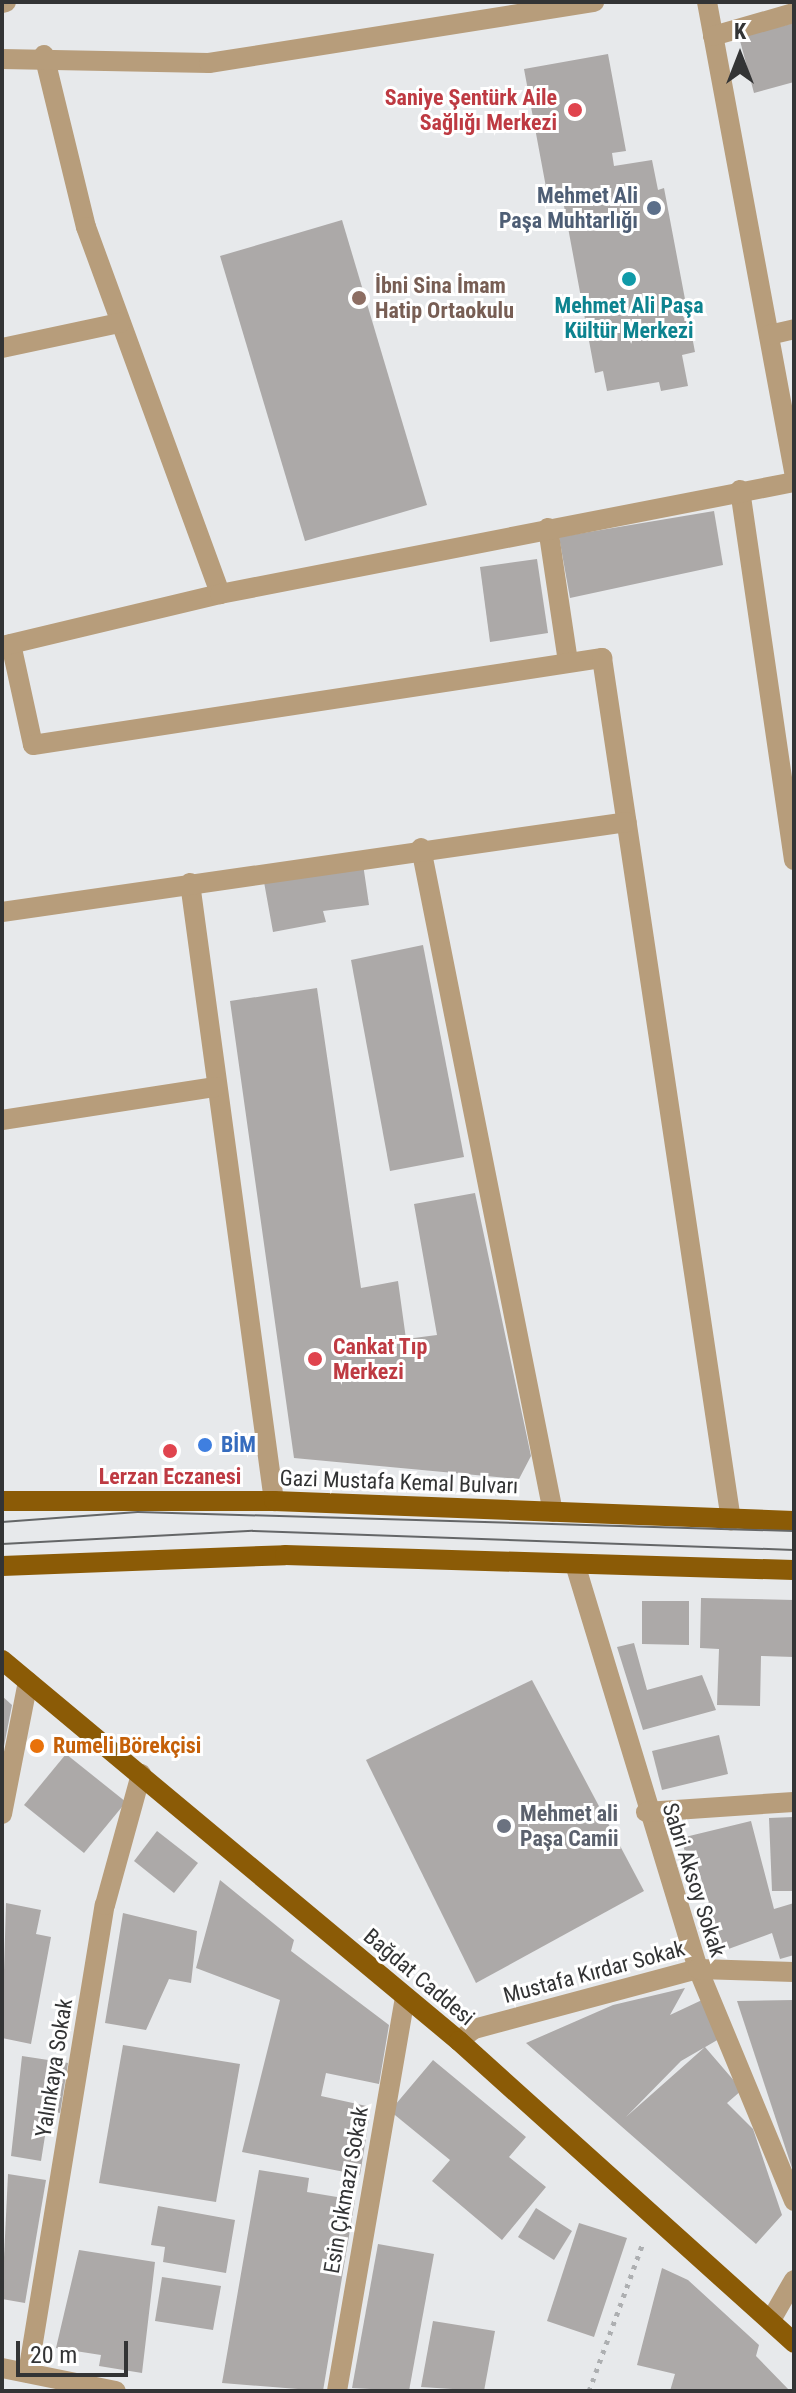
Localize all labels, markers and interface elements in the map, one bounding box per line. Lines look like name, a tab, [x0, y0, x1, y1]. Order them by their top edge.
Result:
north arrow	[700, 16, 780, 96]
text: K	[734, 19, 746, 44]
place label: Saniye Şentürk Aile Sağlığı Merkezi	[385, 84, 557, 136]
marker: Saniye Şentürk Aile Sağlığı Merkezi	[564, 99, 586, 121]
place label: Mehmet Ali Paşa Muhtarlığı	[499, 182, 638, 234]
marker: Mehmet Ali Paşa Muhtarlığı	[645, 199, 663, 217]
marker: Mehmet Ali Paşa Kültür Merkezi	[620, 270, 638, 288]
place label: İbni Sina İmam Hatip Ortaokulu	[375, 272, 514, 324]
marker: İbni Sina İmam Hatip Ortaokulu	[350, 289, 368, 307]
place label: Mehmet Ali Paşa Kültür Merkezi	[554, 292, 704, 344]
place label: Cankat Tıp Merkezi	[333, 1333, 428, 1384]
marker: Cankat Tıp Merkezi	[304, 1348, 326, 1370]
place label: BİM	[221, 1432, 256, 1458]
marker: BİM	[196, 1436, 214, 1454]
marker: Lerzan Eczanesi	[161, 1442, 179, 1460]
place label: Lerzan Eczanesi	[99, 1464, 241, 1490]
street label: Gazi Mustafa Kemal Bulvarı	[279, 1465, 519, 1499]
place label: Rumeli Börekçisi	[53, 1733, 201, 1759]
marker: Rumeli Börekçisi	[28, 1737, 46, 1755]
place label: Mehmet ali Paşa Camii	[520, 1800, 618, 1852]
street label: Sabri Aksoy Sokak	[657, 1800, 731, 1960]
marker: Mehmet ali Paşa Camii	[495, 1817, 513, 1835]
street label: Bağdat Caddesi	[358, 1923, 480, 2031]
street label: Mustafa Kırdar Sokak	[500, 1935, 688, 2009]
street label: Yalınkaya Sokak	[30, 1997, 78, 2139]
street label: Esin Çıkmazı Sokak	[318, 2104, 374, 2276]
scale bar	[20, 2325, 132, 2375]
text: 20 m	[30, 2341, 77, 2369]

